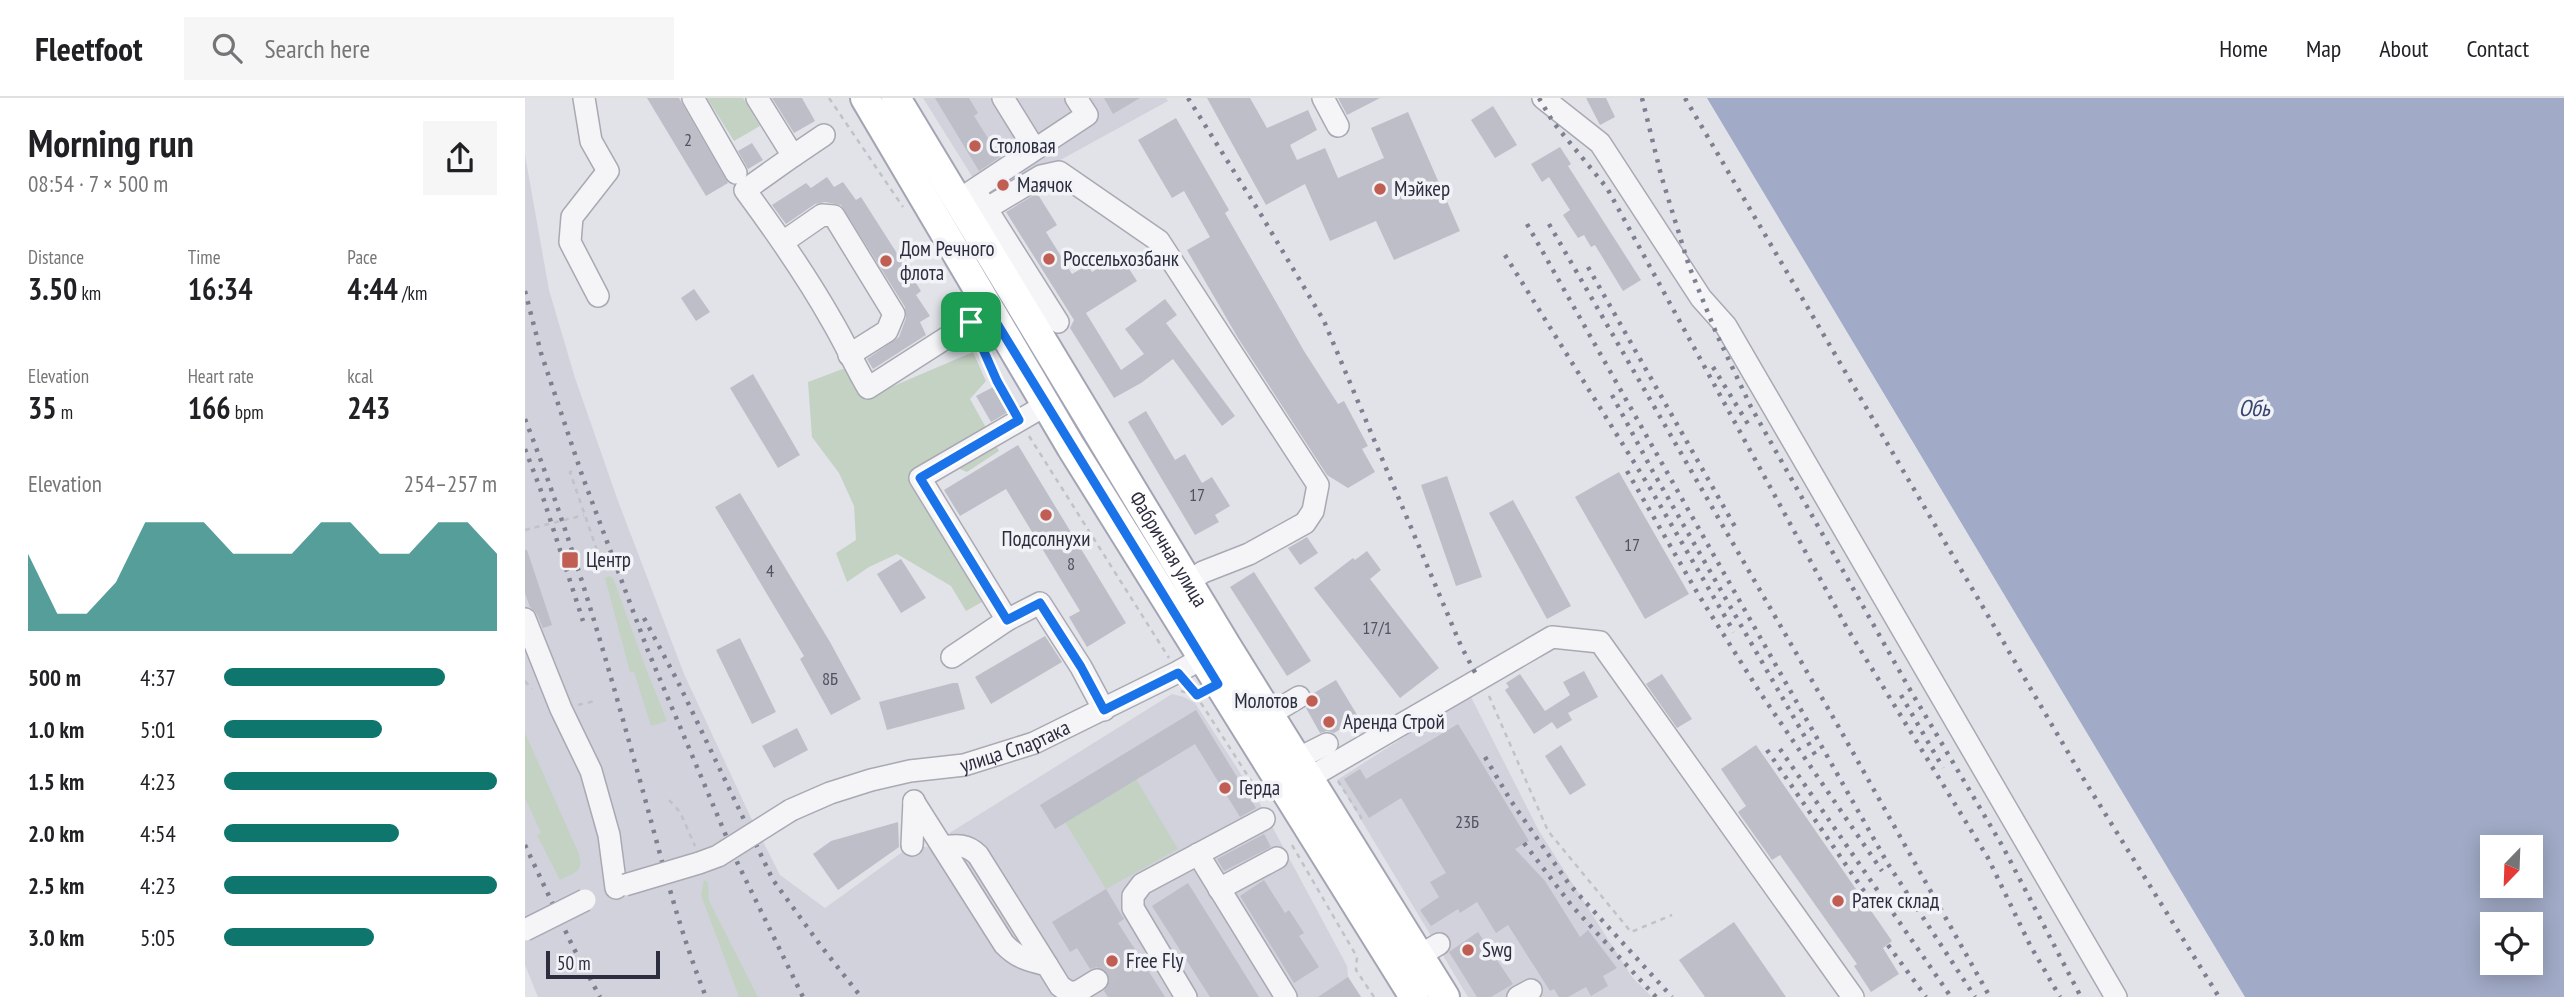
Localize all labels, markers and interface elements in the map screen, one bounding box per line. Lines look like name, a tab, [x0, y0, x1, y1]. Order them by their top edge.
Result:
search box	[184, 17, 674, 80]
text: Fleetfoot	[35, 27, 142, 70]
icon: search	[208, 29, 246, 67]
text: Search here	[264, 32, 370, 65]
text: Home	[2219, 33, 2268, 64]
text: Map	[2306, 33, 2341, 64]
text: About	[2379, 33, 2428, 64]
text: Contact	[2466, 33, 2529, 64]
text: Morning run	[28, 118, 194, 167]
button: share	[423, 121, 497, 195]
house number: 2	[684, 128, 692, 151]
place label: Столовая	[989, 132, 1056, 159]
marker: Столовая	[967, 138, 983, 154]
text: 08:54 · 7 × 500 m	[28, 169, 168, 198]
place label: Маячок	[1017, 171, 1072, 198]
place label: Мэйкер	[1394, 175, 1450, 202]
marker: Маячок	[995, 177, 1011, 193]
marker: Мэйкер	[1372, 181, 1388, 197]
place label: Дом Речного флота	[900, 235, 995, 286]
text: Distance	[28, 245, 84, 269]
text: Time	[188, 245, 221, 269]
text: Pace	[347, 245, 377, 269]
place label: Россельхозбанк	[1063, 245, 1179, 272]
marker: Россельхозбанк	[1041, 251, 1057, 267]
marker: Дом Речного флота	[878, 253, 894, 269]
text: 3.50	[28, 269, 77, 308]
text: 16:34	[188, 269, 253, 308]
text: 4:44	[347, 269, 398, 308]
text: km	[77, 281, 101, 305]
text: /km	[398, 281, 427, 305]
pin	[941, 292, 1001, 352]
icon: arrive	[952, 303, 990, 341]
text: Elevation	[28, 364, 89, 388]
text: Heart rate	[188, 364, 254, 388]
text: kcal	[347, 364, 373, 388]
text: 35	[28, 388, 57, 427]
text: 166	[188, 388, 231, 427]
text: 243	[347, 388, 390, 427]
water label: Обь	[2238, 393, 2271, 422]
text: m	[57, 400, 73, 424]
text: bpm	[231, 400, 264, 424]
text: Elevation	[28, 469, 102, 498]
text: 254–257 m	[404, 469, 497, 498]
house number: 17	[1189, 483, 1205, 506]
street label: Фабричная улица	[1123, 486, 1214, 612]
marker: Подсолнухи	[1038, 507, 1054, 523]
place label: Подсолнухи	[1002, 525, 1090, 552]
house number: 17	[1624, 533, 1640, 556]
place label: Центр	[586, 546, 631, 573]
marker: Центр	[560, 550, 580, 570]
house number: 8	[1067, 552, 1075, 575]
house number: 4	[766, 559, 774, 582]
house number: 17/1	[1362, 616, 1392, 639]
text: 500 m	[28, 663, 81, 692]
text: 4:37	[140, 663, 176, 692]
house number: 8Б	[822, 667, 838, 690]
place label: Молотов	[1234, 687, 1298, 714]
marker: Молотов	[1304, 693, 1320, 709]
place label: Аренда Строй	[1343, 708, 1445, 735]
street label: улица Спартака	[956, 713, 1074, 778]
marker: Аренда Строй	[1321, 714, 1337, 730]
text: 1.0 km	[28, 715, 84, 744]
text: 5:01	[140, 715, 176, 744]
text: 1.5 km	[28, 767, 84, 796]
text: 4:23	[140, 767, 176, 796]
place label: Герда	[1239, 774, 1280, 801]
marker: Герда	[1217, 780, 1233, 796]
house number: 23Б	[1455, 810, 1479, 833]
text: 2.0 km	[28, 819, 84, 848]
text: 4:54	[140, 819, 176, 848]
north arrow	[2480, 835, 2543, 898]
map controls	[2480, 835, 2543, 975]
text: 2.5 km	[28, 871, 84, 900]
text: 4:23	[140, 871, 176, 900]
place label: Ратек склад	[1852, 887, 1939, 914]
marker: Ратек склад	[1830, 893, 1846, 909]
button: locate	[2480, 912, 2543, 975]
text: 3.0 km	[28, 923, 84, 952]
text: 5:05	[140, 923, 176, 952]
place label: Swg	[1482, 936, 1512, 963]
marker: Swg	[1460, 942, 1476, 958]
place label: Free Fly	[1126, 947, 1184, 974]
scale bar	[546, 948, 660, 980]
text: 50 m	[557, 951, 591, 975]
marker: Free Fly	[1104, 953, 1120, 969]

